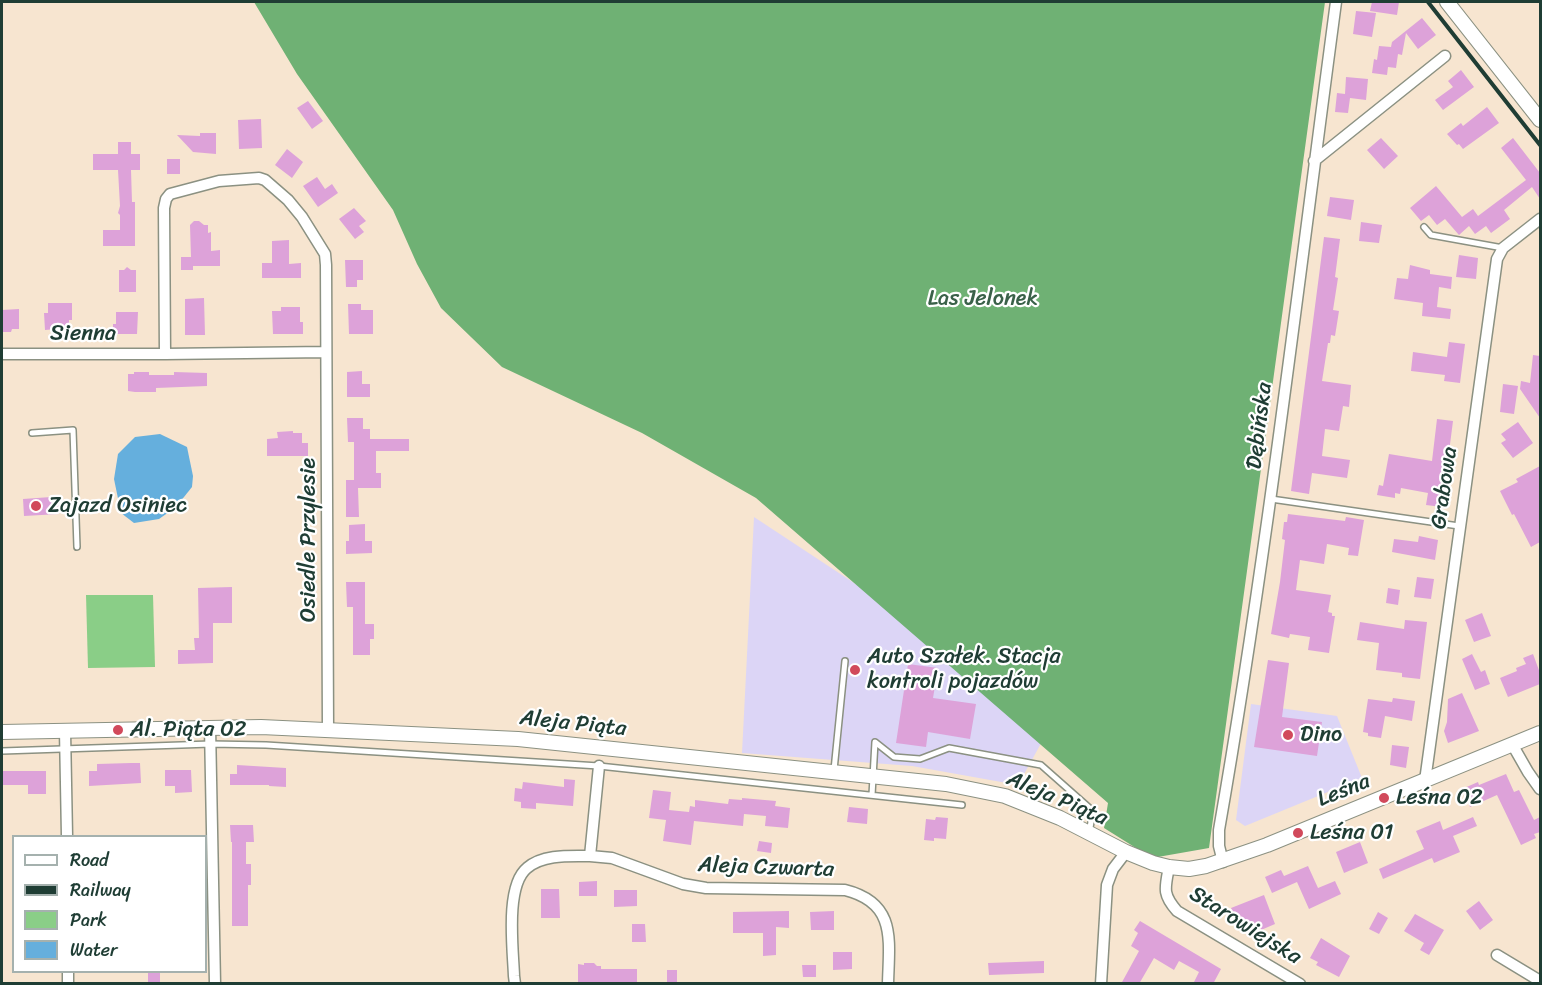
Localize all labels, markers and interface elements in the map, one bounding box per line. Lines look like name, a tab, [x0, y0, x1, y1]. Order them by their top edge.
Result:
park label: Las Jelonek	[928, 286, 1038, 312]
street label: Sienna	[50, 321, 116, 347]
street label: Dębińska	[1242, 381, 1278, 471]
street label: Grabowa	[1426, 445, 1464, 531]
street label: Osiedle Przylesie	[296, 458, 322, 622]
place label: Zajazd Osiniec	[48, 493, 187, 519]
marker: Zajazd Osiniec	[29, 499, 43, 513]
place label: Auto Szałek. Stacja kontroli pojazdów	[867, 644, 1061, 696]
marker: Auto Szałek. Stacja kontroli pojazdów	[848, 663, 862, 677]
street label: Aleja Piąta	[518, 705, 628, 743]
place label: Al. Piąta 02	[130, 717, 247, 743]
place label: Dino	[1300, 722, 1342, 748]
marker: Al. Piąta 02	[111, 723, 125, 737]
marker: Dino	[1281, 728, 1295, 742]
street label: Aleja Piąta	[1003, 766, 1111, 832]
street label: Leśna	[1314, 769, 1374, 813]
place label: Leśna 02	[1396, 785, 1483, 811]
marker: Leśna 02	[1377, 791, 1391, 805]
place label: Leśna 01	[1310, 820, 1394, 846]
marker: Leśna 01	[1291, 826, 1305, 840]
legend	[12, 835, 207, 973]
text: Road	[70, 844, 109, 876]
street label: Aleja Czwarta	[698, 852, 834, 884]
text: Railway	[70, 874, 131, 906]
street label: Starowiejska	[1184, 881, 1306, 971]
text: Park	[70, 904, 107, 936]
text: Water	[70, 934, 117, 966]

